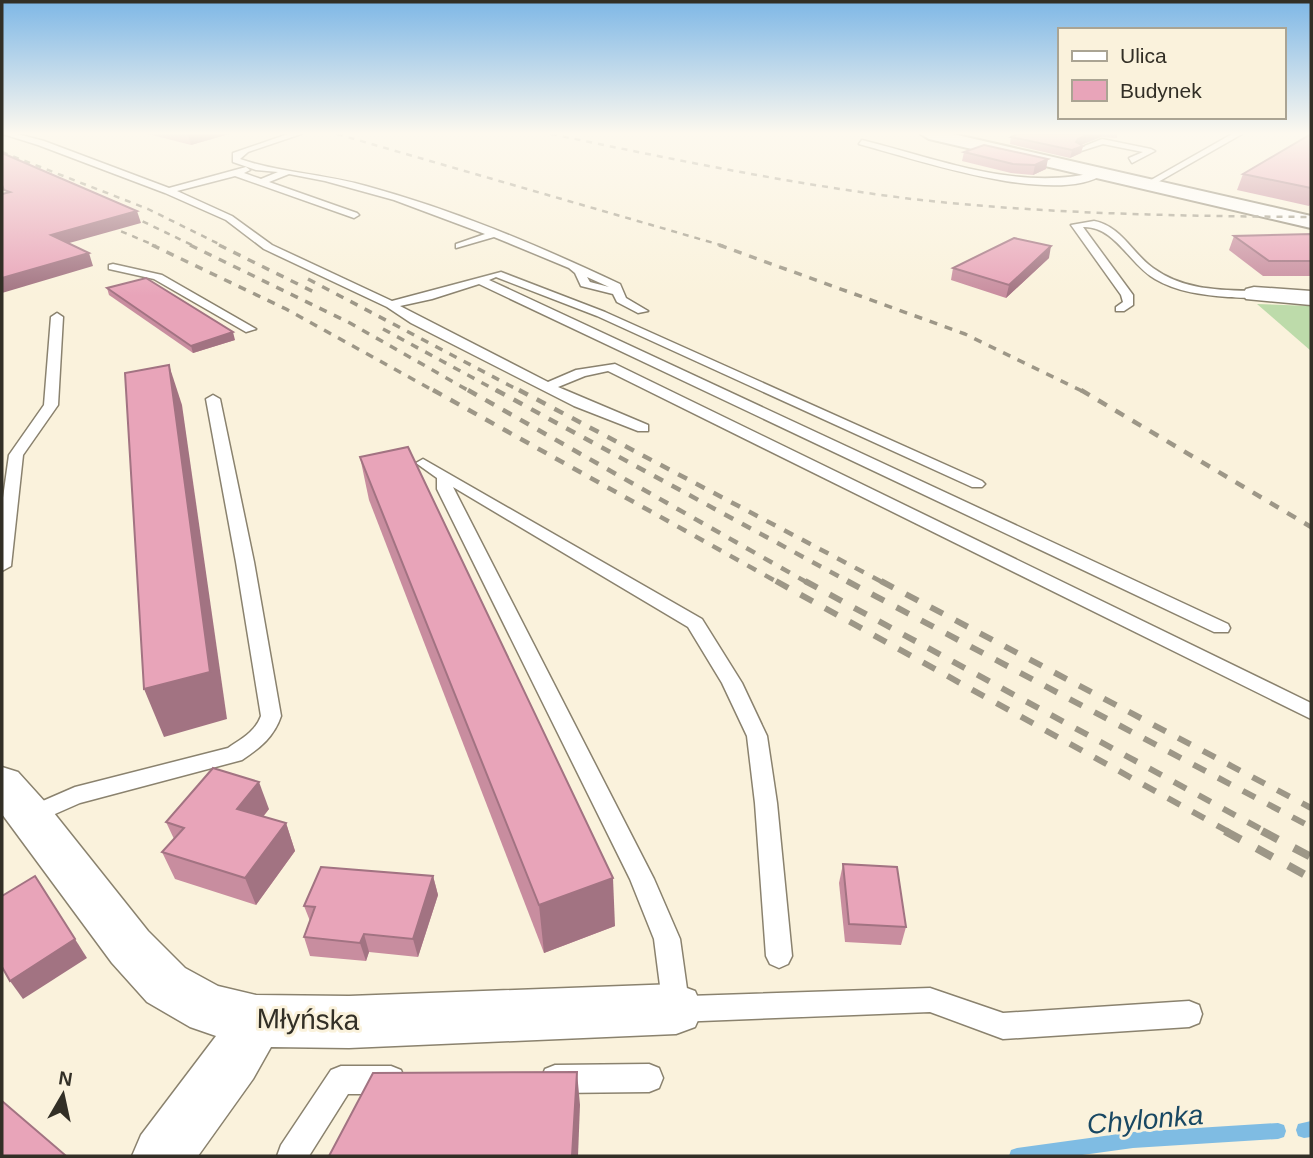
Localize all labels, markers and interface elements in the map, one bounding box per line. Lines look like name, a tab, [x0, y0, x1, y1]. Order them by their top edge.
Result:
legend	[1058, 28, 1285, 119]
text: Ulica	[1120, 44, 1167, 67]
text: Budynek	[1120, 79, 1202, 102]
street label: Młyńska	[256, 1003, 360, 1036]
north arrow	[28, 1060, 98, 1130]
text: N	[57, 1067, 74, 1090]
water label: Chylonka	[1086, 1099, 1205, 1140]

